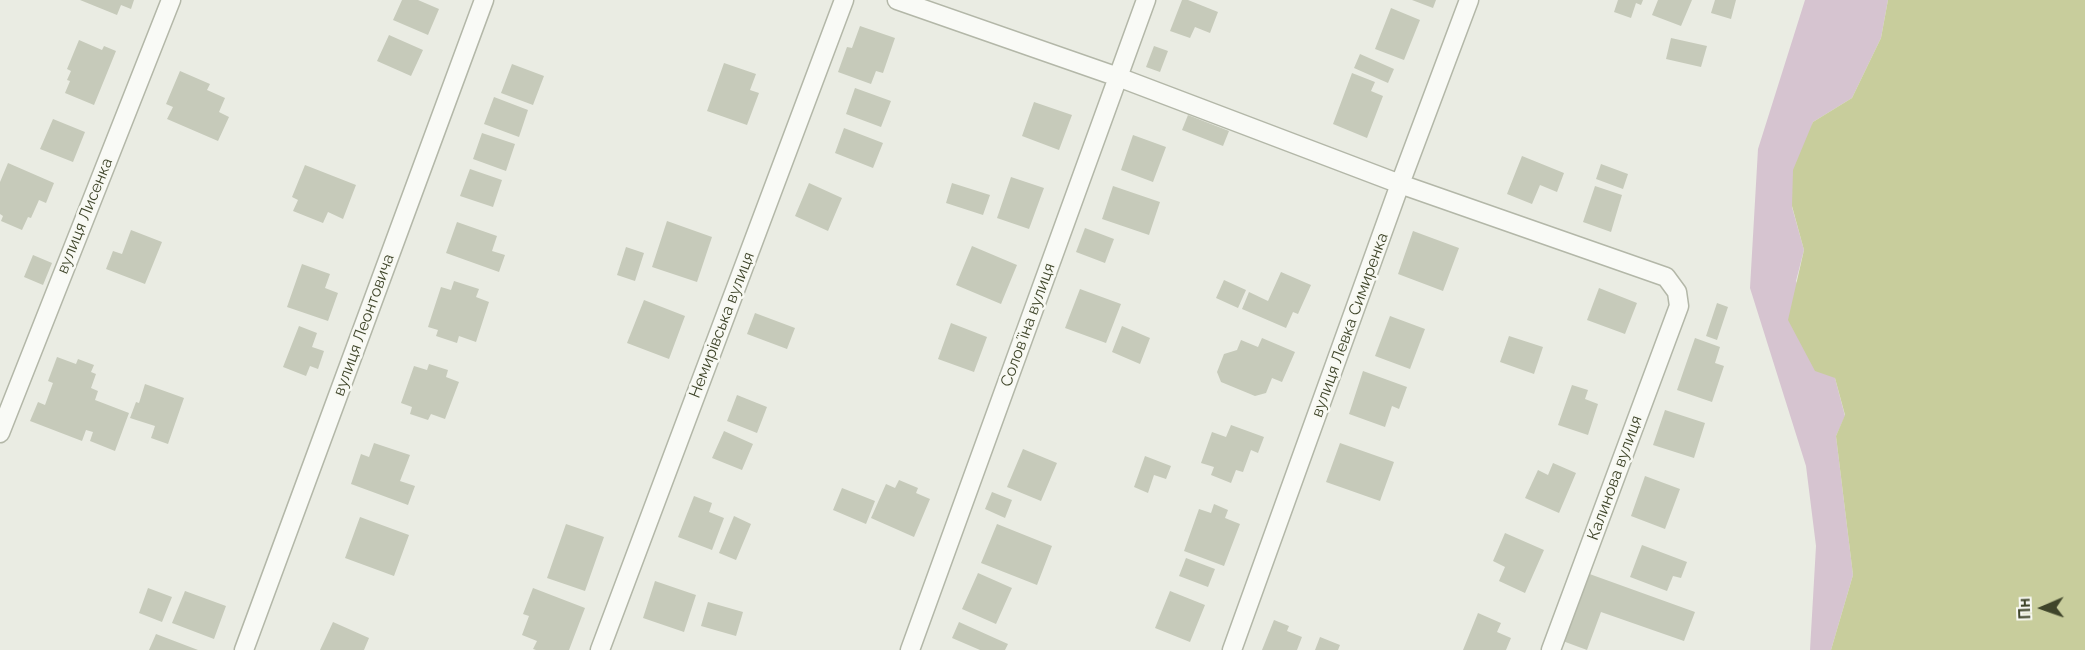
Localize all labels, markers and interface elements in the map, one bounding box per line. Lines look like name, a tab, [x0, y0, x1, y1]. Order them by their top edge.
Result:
street label: вулиця Лисенка	[53, 155, 117, 277]
street label: вулиця Левка Симиренка	[1308, 230, 1392, 420]
street label: Немирівська вулиця	[685, 249, 759, 401]
street label: вулиця Леонтовича	[329, 251, 399, 399]
street label: Соловʼїна вулиця	[997, 261, 1059, 389]
street label: Калинова вулиця	[1584, 413, 1646, 543]
north arrow	[2013, 578, 2073, 638]
text: Пн	[2015, 598, 2034, 620]

